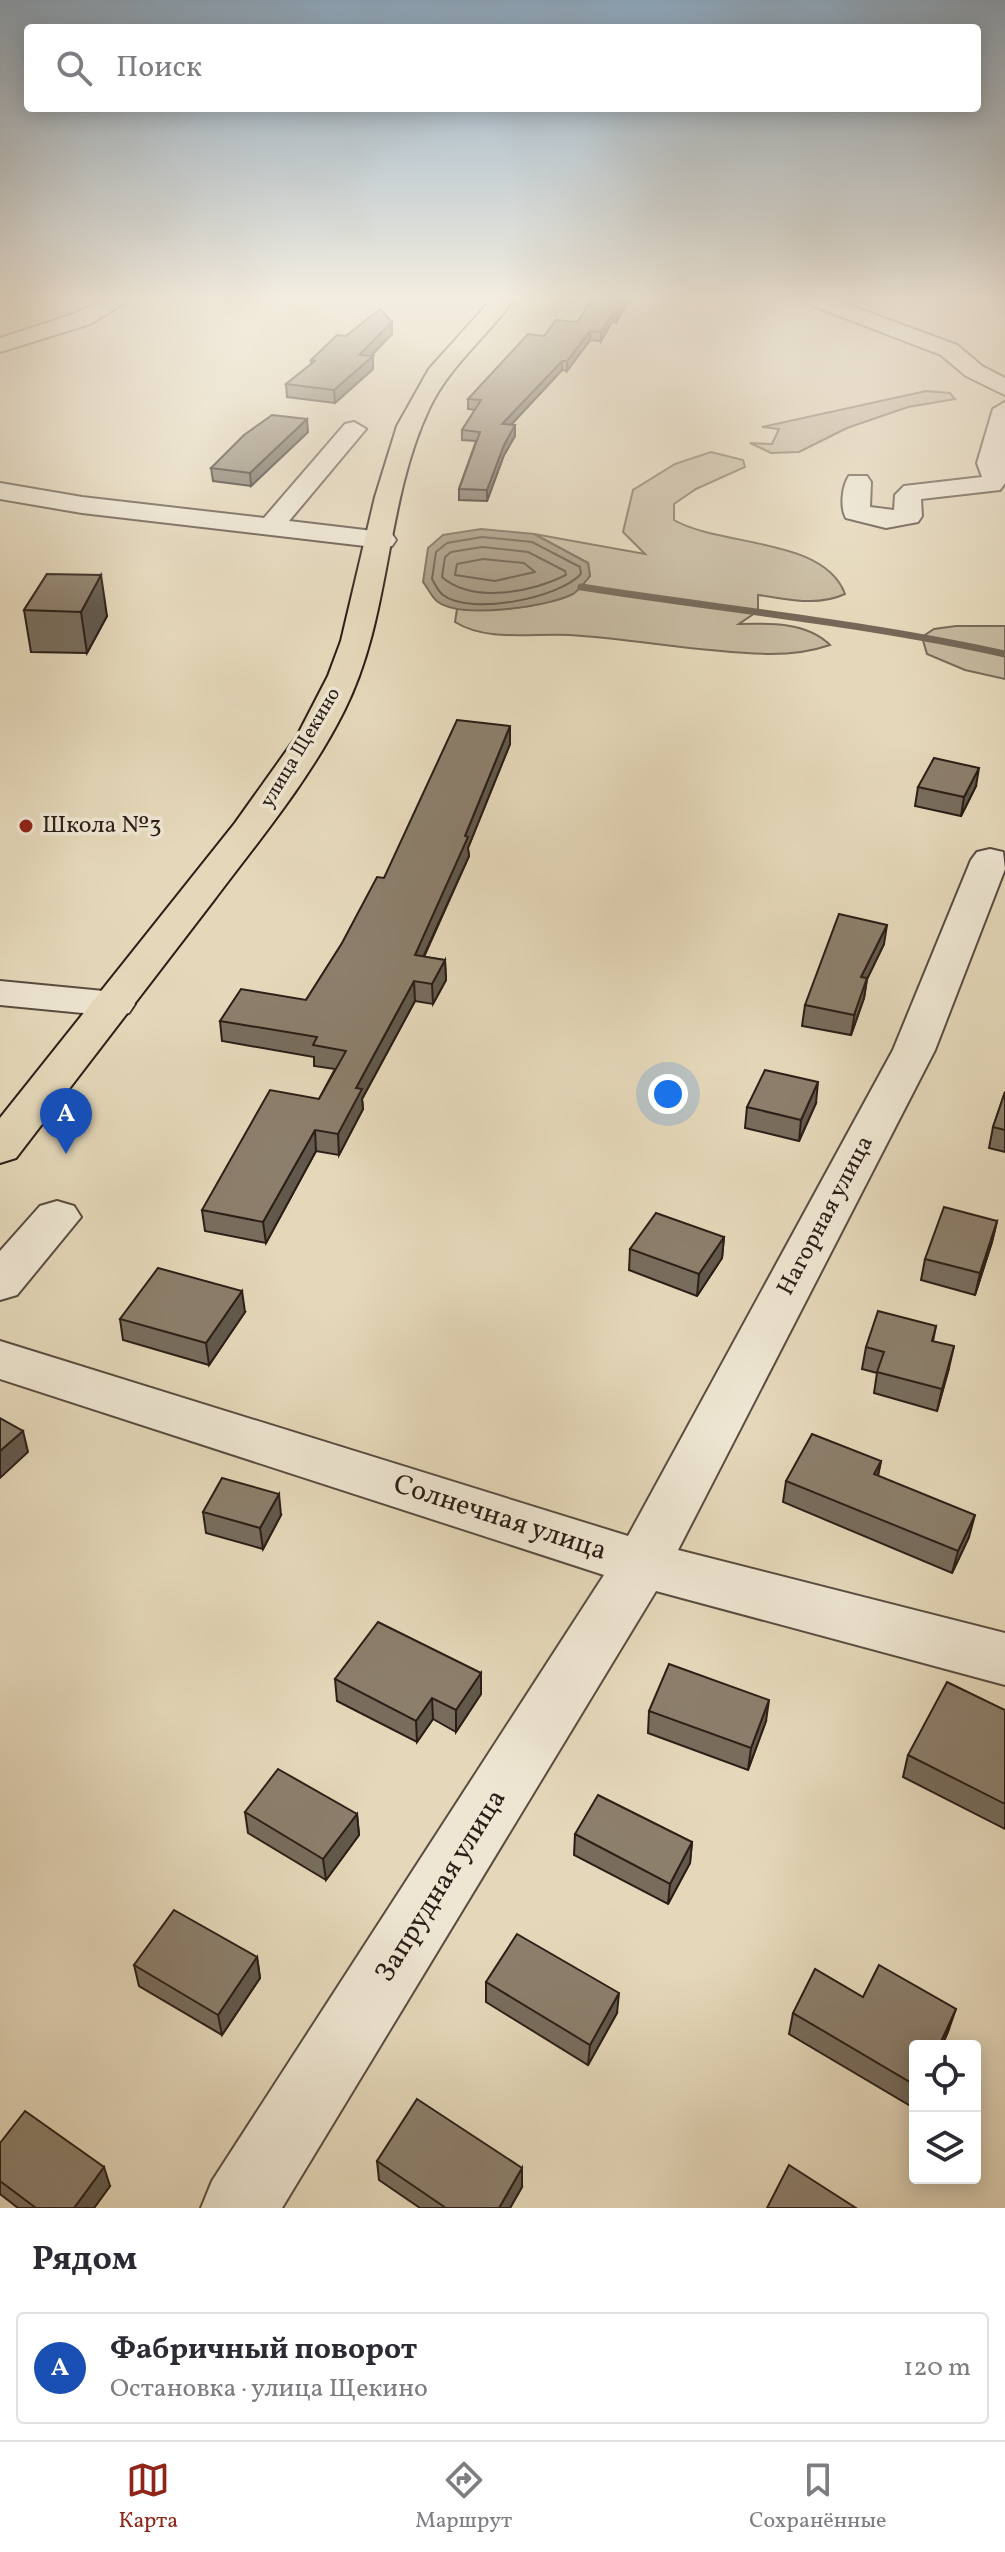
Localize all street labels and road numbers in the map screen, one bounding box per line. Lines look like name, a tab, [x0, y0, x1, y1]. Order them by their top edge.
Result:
street label: улица Щекино	[254, 683, 348, 813]
street label: Нагорная улица	[769, 1130, 883, 1302]
street label: Солнечная улица	[388, 1465, 612, 1571]
street label: Запрудная улица	[366, 1782, 516, 1990]

